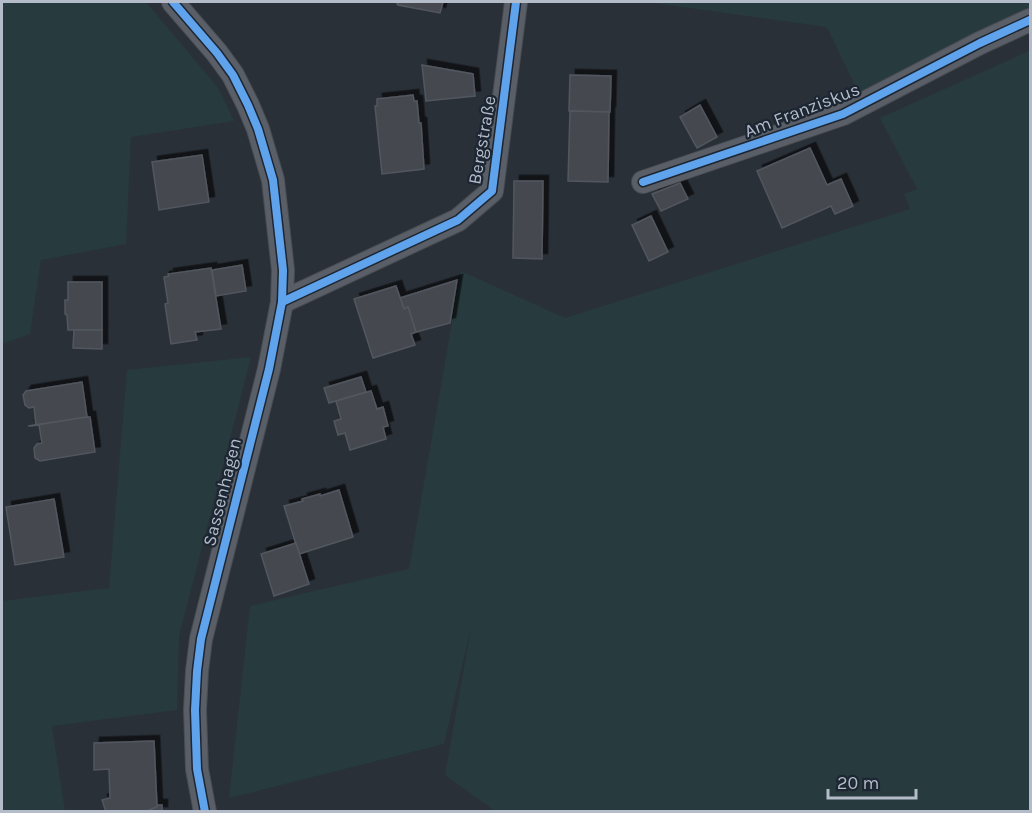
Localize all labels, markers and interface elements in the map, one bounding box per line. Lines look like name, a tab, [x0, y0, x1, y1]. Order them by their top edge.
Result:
street label: Am Franziskus	[741, 78, 863, 142]
street label: Bergstraße	[463, 94, 501, 186]
street label: Sassenhagen	[198, 436, 246, 548]
scale bar	[828, 762, 916, 800]
text: 20 m	[837, 772, 879, 794]

